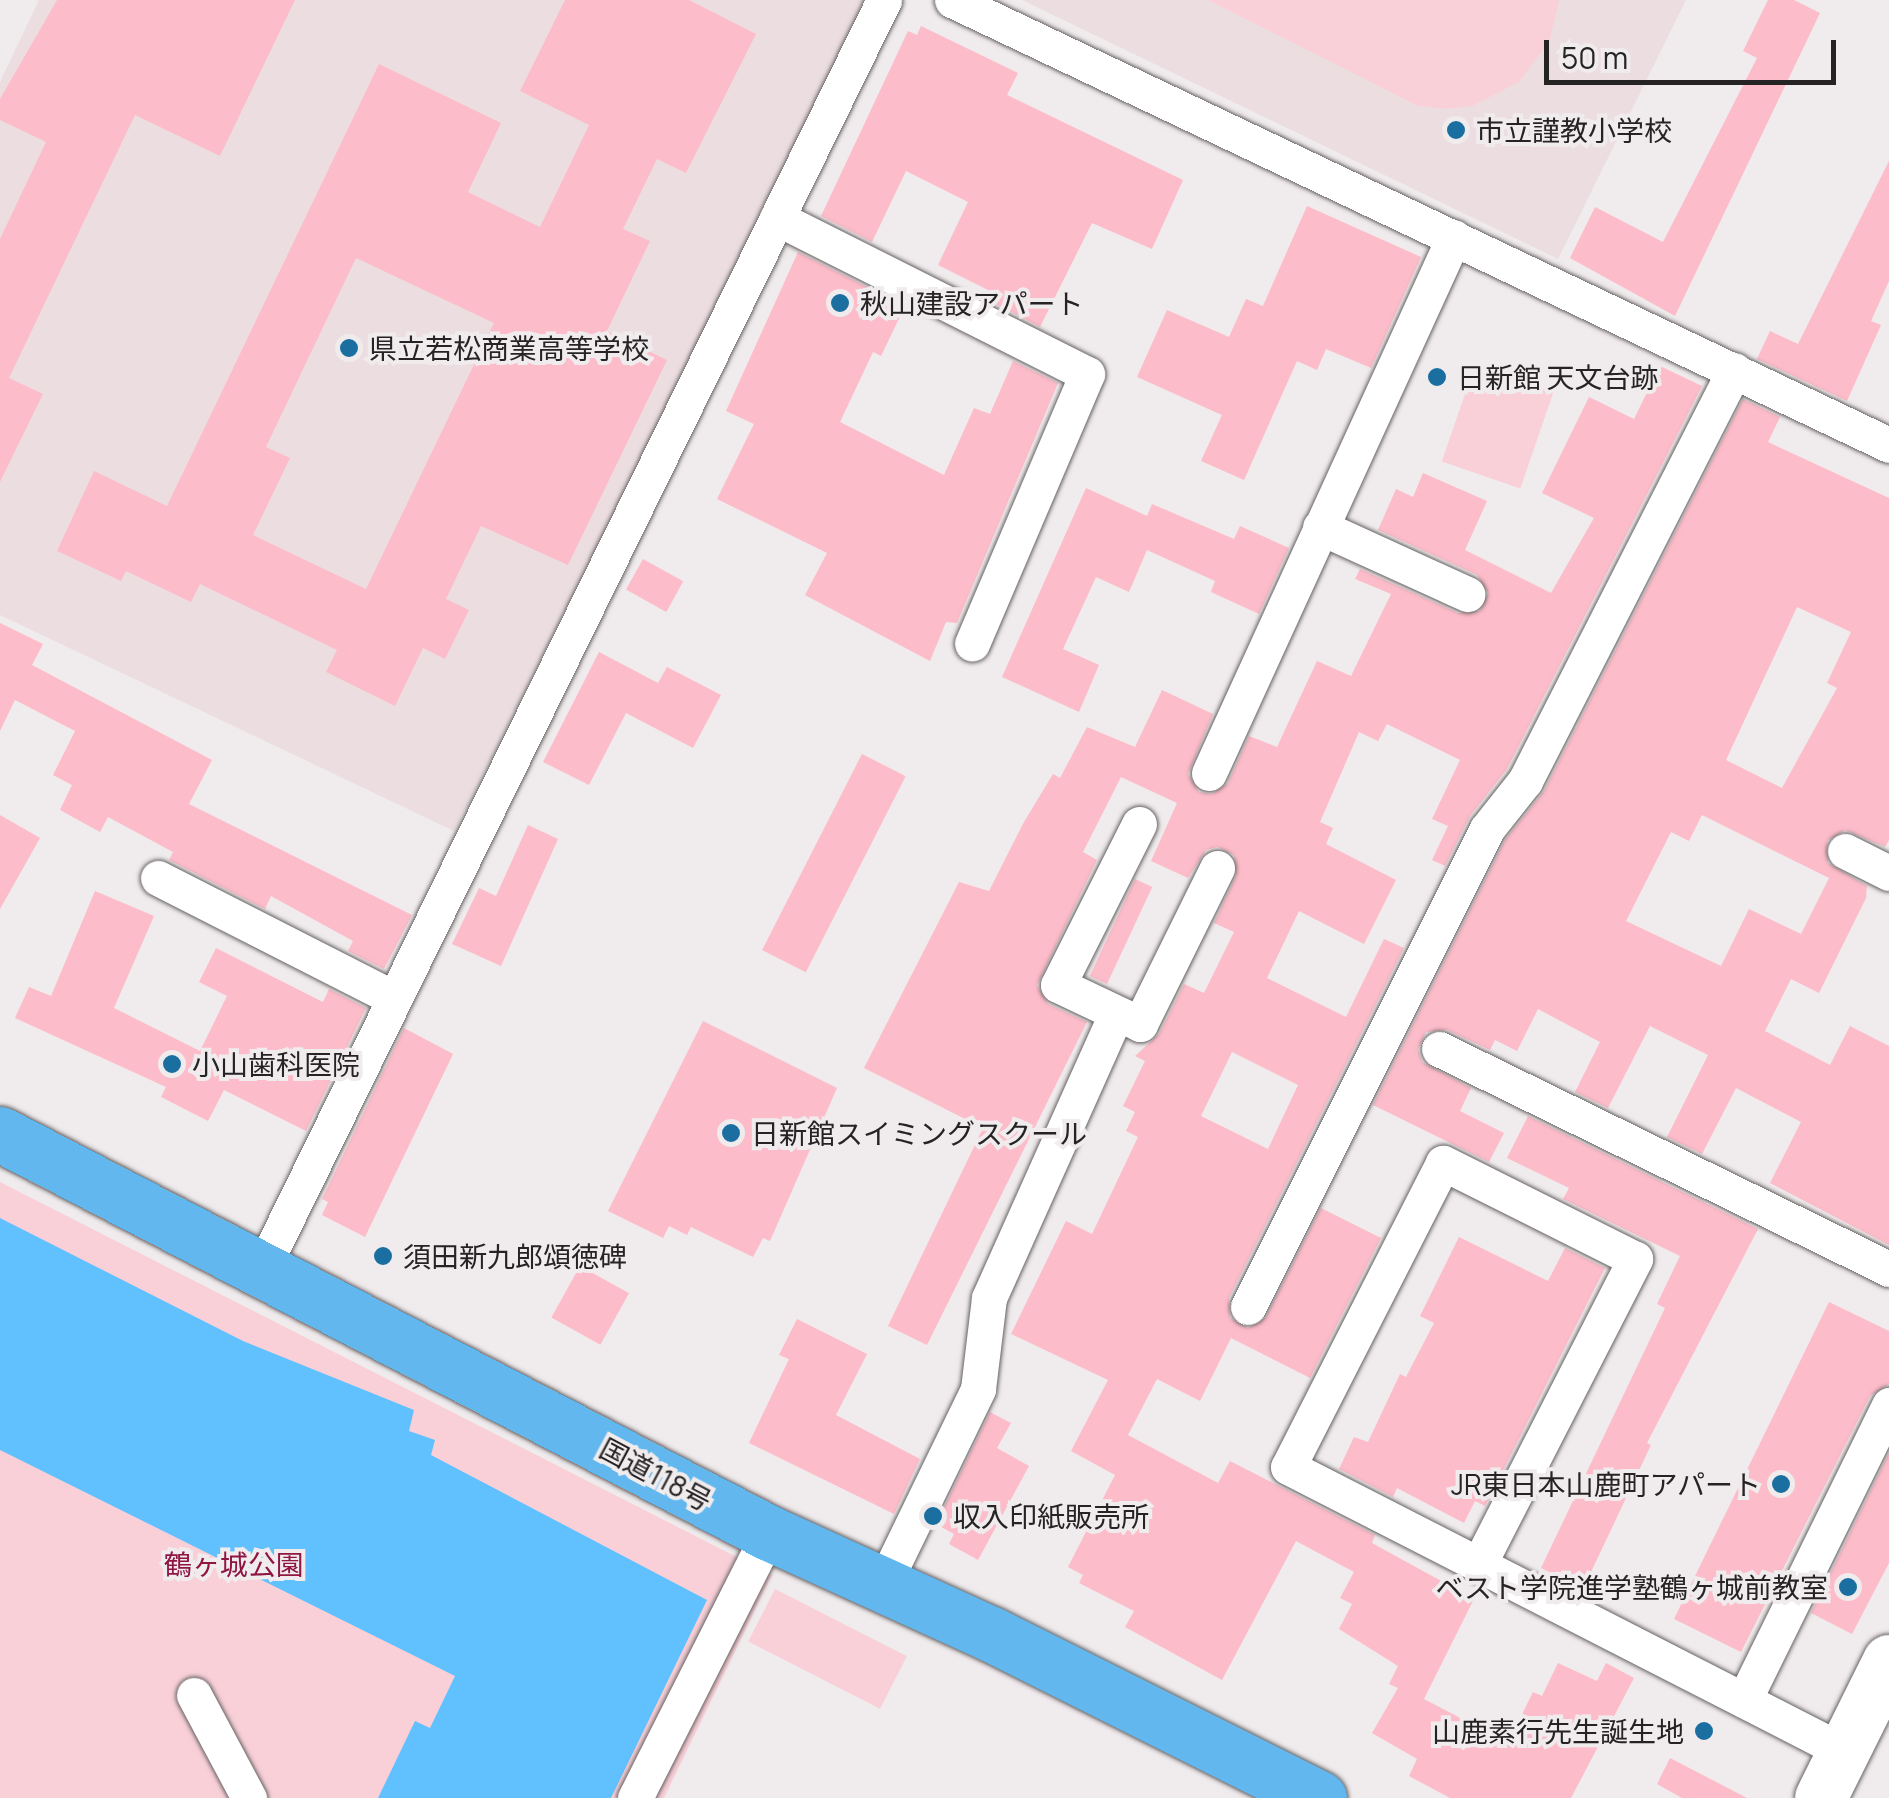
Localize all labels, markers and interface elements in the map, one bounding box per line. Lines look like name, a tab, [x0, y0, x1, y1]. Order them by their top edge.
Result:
scale bar	[1549, 20, 1842, 82]
text: 50 m	[1561, 37, 1628, 78]
place label: 市立謹教小学校	[1476, 113, 1672, 147]
marker: 市立謹教小学校	[1445, 119, 1467, 141]
place label: 秋山建設アパート	[860, 286, 1084, 320]
marker: 秋山建設アパート	[829, 292, 851, 314]
place label: 県立若松商業高等学校	[369, 331, 649, 365]
marker: 県立若松商業高等学校	[338, 337, 360, 359]
place label: 日新館 天文台跡	[1457, 360, 1659, 394]
marker: 日新館 天文台跡	[1426, 366, 1448, 388]
place label: 小山歯科医院	[192, 1047, 360, 1081]
marker: 小山歯科医院	[161, 1053, 183, 1075]
place label: 日新館スイミングスクール	[751, 1116, 1087, 1150]
marker: 日新館スイミングスクール	[720, 1122, 742, 1144]
place label: 須田新九郎頌徳碑	[403, 1239, 627, 1273]
marker: 須田新九郎頌徳碑	[372, 1245, 394, 1267]
street label: 国道118号	[594, 1431, 718, 1517]
place label: JR東日本山鹿町アパート	[1450, 1467, 1761, 1501]
marker: JR東日本山鹿町アパート	[1770, 1473, 1792, 1495]
place label: 収入印紙販売所	[953, 1499, 1149, 1533]
marker: 収入印紙販売所	[922, 1505, 944, 1527]
park label: 鶴ヶ城公園	[164, 1547, 304, 1581]
place label: ベスト学院進学塾鶴ヶ城前教室	[1436, 1570, 1828, 1604]
marker: ベスト学院進学塾鶴ヶ城前教室	[1837, 1576, 1859, 1598]
place label: 山鹿素行先生誕生地	[1432, 1714, 1684, 1748]
marker: 山鹿素行先生誕生地	[1693, 1720, 1715, 1742]

